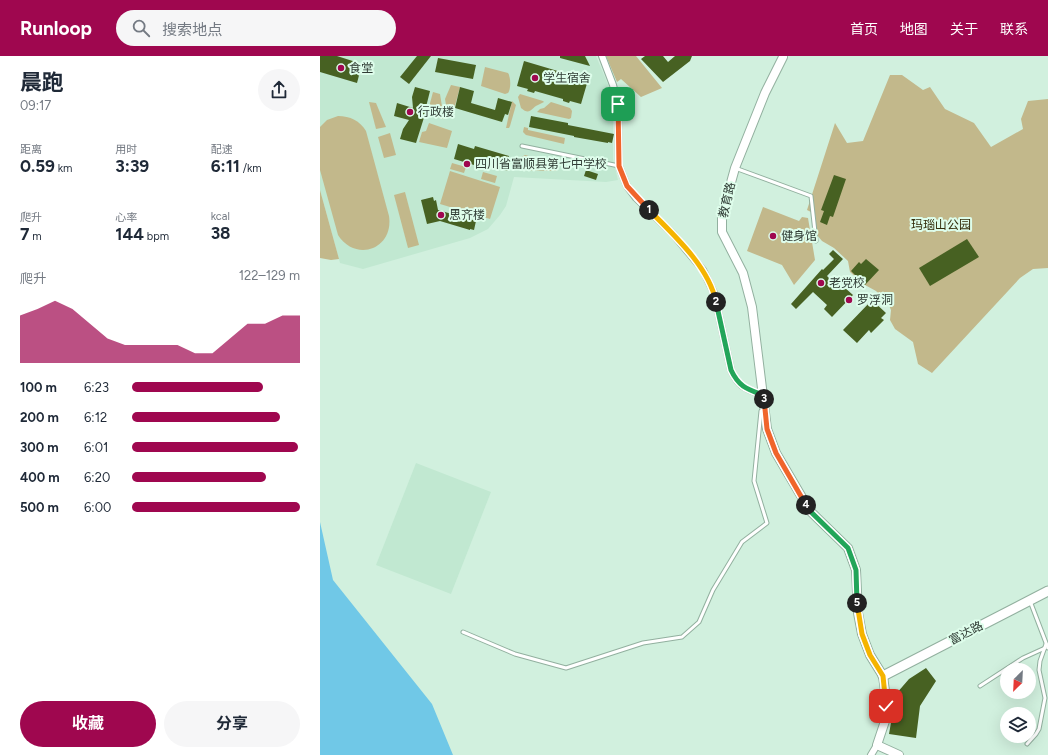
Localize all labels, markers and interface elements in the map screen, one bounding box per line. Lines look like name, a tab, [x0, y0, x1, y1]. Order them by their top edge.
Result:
search box	[116, 10, 396, 46]
text: Runloop	[20, 17, 92, 40]
icon: search	[130, 17, 152, 39]
text: 搜索地点	[162, 21, 222, 39]
text: 首页	[850, 21, 878, 38]
text: 地图	[900, 21, 928, 38]
text: 关于	[950, 21, 978, 38]
text: 联系	[1000, 21, 1028, 38]
place label: 食堂	[349, 61, 373, 75]
marker: 食堂	[336, 63, 346, 73]
text: 晨跑	[20, 69, 64, 96]
button: share	[258, 69, 300, 111]
place label: 学生宿舍	[543, 71, 591, 85]
marker: 学生宿舍	[530, 73, 540, 83]
pin	[601, 87, 635, 121]
icon: arrive	[607, 93, 629, 115]
text: 09:17	[20, 98, 51, 113]
place label: 行政楼	[418, 105, 454, 119]
marker: 行政楼	[405, 107, 415, 117]
text: 距离	[20, 143, 42, 156]
text: 用时	[115, 143, 137, 156]
text: 配速	[211, 143, 233, 156]
text: 0.59	[20, 156, 55, 176]
text: 3:39	[115, 156, 149, 176]
text: 6:11	[211, 156, 240, 176]
place label: 四川省富顺县第七中学校	[475, 157, 607, 171]
marker: 四川省富顺县第七中学校	[462, 159, 472, 169]
text: km	[55, 162, 72, 175]
text: /km	[240, 162, 262, 175]
street label: 教育路	[716, 181, 738, 219]
pin: 1	[639, 200, 659, 220]
text: 1	[647, 203, 651, 216]
place label: 思齐楼	[449, 208, 485, 222]
text: kcal	[211, 210, 230, 223]
marker: 思齐楼	[436, 210, 446, 220]
text: 爬升	[20, 211, 42, 224]
text: 心率	[115, 211, 137, 224]
park label: 玛瑙山公园	[911, 218, 971, 232]
text: 38	[211, 223, 231, 243]
text: 7	[20, 224, 29, 244]
text: 144	[115, 224, 144, 244]
place label: 健身馆	[781, 229, 817, 243]
text: m	[29, 230, 42, 243]
text: bpm	[144, 230, 169, 243]
marker: 健身馆	[768, 231, 778, 241]
text: 122–129 m	[239, 268, 300, 283]
text: 爬升	[20, 271, 46, 286]
place label: 老党校	[829, 276, 865, 290]
marker: 老党校	[816, 278, 826, 288]
pin: 2	[706, 292, 726, 312]
place label: 罗浮洞	[857, 293, 893, 307]
text: 2	[713, 295, 719, 308]
marker: 罗浮洞	[844, 295, 854, 305]
text: 100 m	[20, 380, 57, 395]
text: 6:23	[84, 380, 109, 395]
pin: 3	[754, 389, 774, 409]
text: 3	[761, 392, 767, 405]
text: 200 m	[20, 410, 59, 425]
text: 6:12	[84, 410, 107, 425]
text: 300 m	[20, 440, 59, 455]
text: 6:01	[84, 440, 108, 455]
text: 400 m	[20, 470, 60, 485]
text: 6:20	[84, 470, 110, 485]
pin: 4	[796, 495, 816, 515]
text: 4	[803, 498, 809, 511]
text: 500 m	[20, 500, 59, 515]
text: 6:00	[84, 500, 111, 515]
pin: 5	[847, 593, 867, 613]
text: 5	[854, 596, 860, 609]
street label: 富达路	[947, 619, 985, 647]
north arrow	[1000, 663, 1036, 699]
map controls	[1000, 663, 1036, 743]
pin	[869, 689, 903, 723]
icon: check	[875, 695, 897, 717]
button: 收藏	[20, 701, 156, 747]
button: 分享	[164, 701, 300, 747]
button: layers	[1000, 707, 1036, 743]

